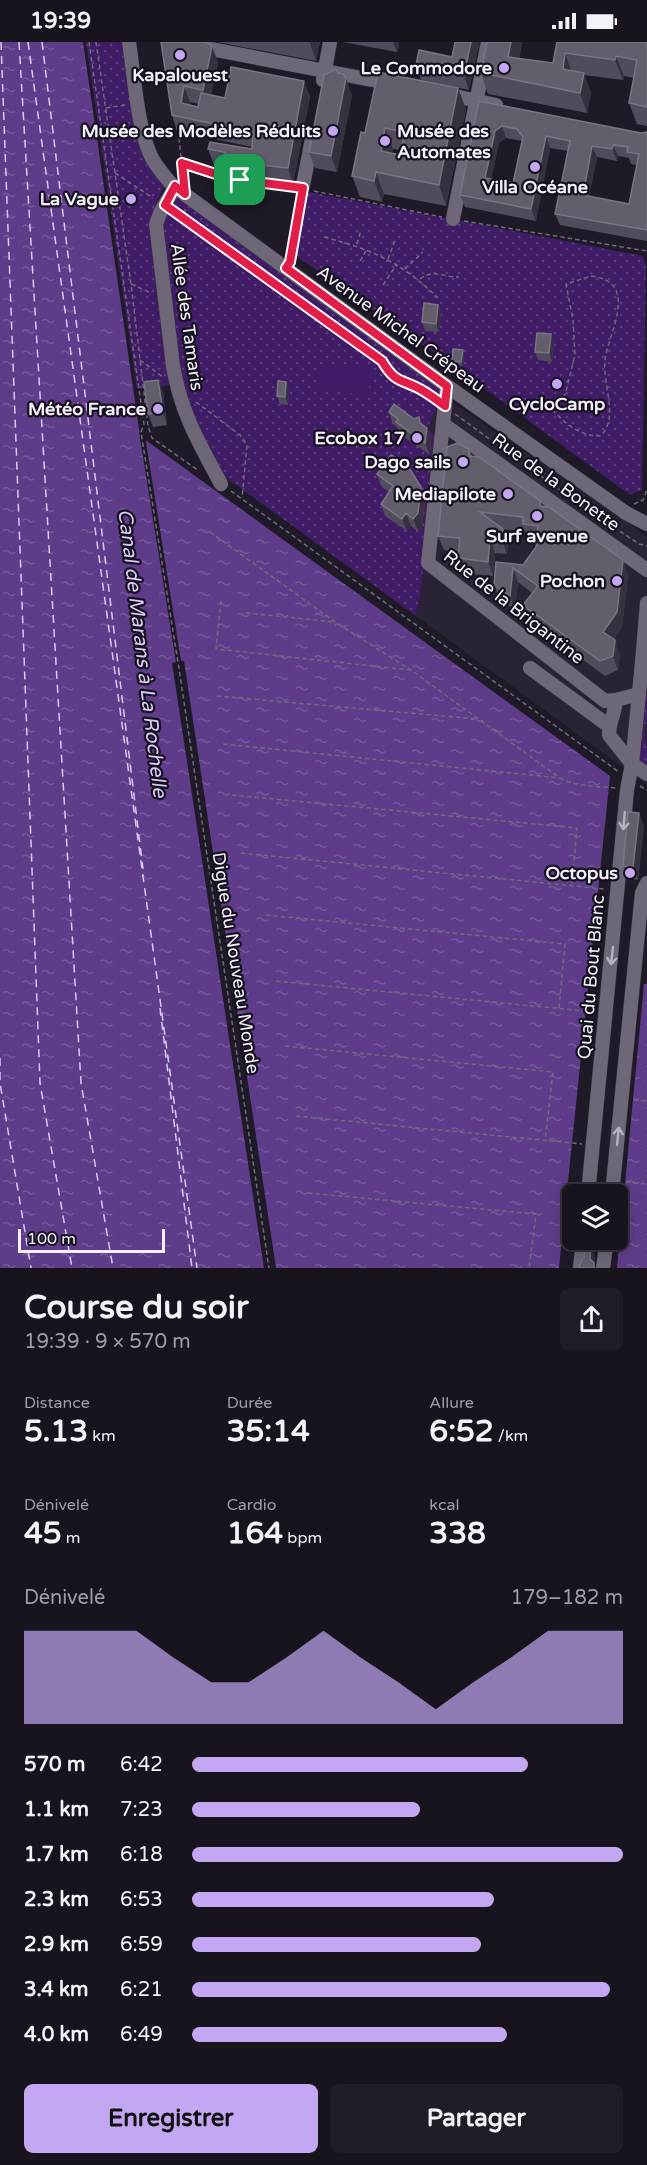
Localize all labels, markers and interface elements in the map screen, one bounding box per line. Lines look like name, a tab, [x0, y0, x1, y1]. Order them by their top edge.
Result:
text: 19:39	[30, 8, 91, 34]
marker: Kapalouest	[173, 48, 187, 62]
place label: Le Commodore	[360, 57, 492, 79]
marker: Le Commodore	[497, 61, 511, 75]
place label: Kapalouest	[132, 64, 228, 86]
place label: Musée des Modèles Réduits	[81, 120, 321, 142]
place label: Musée des Automates	[397, 120, 491, 163]
marker: Musée des Modèles Réduits	[326, 124, 340, 138]
marker: Musée des Automates	[378, 134, 392, 148]
pin	[214, 154, 265, 205]
marker: Villa Océane	[528, 160, 542, 174]
icon: arrive	[223, 163, 256, 196]
place label: Villa Océane	[482, 176, 588, 198]
place label: La Vague	[40, 188, 119, 210]
marker: La Vague	[124, 192, 138, 206]
street label: Allée des Tamaris	[166, 242, 208, 392]
street label: Avenue Michel Crépeau	[313, 261, 489, 397]
marker: CycloCamp	[550, 377, 564, 391]
place label: CycloCamp	[509, 393, 605, 415]
place label: Météo France	[28, 398, 146, 420]
marker: Météo France	[151, 402, 165, 416]
place label: Ecobox 17	[314, 427, 405, 449]
street label: Rue de la Bonette	[488, 428, 624, 536]
marker: Ecobox 17	[410, 431, 424, 445]
place label: Dago sails	[364, 451, 451, 473]
marker: Dago sails	[456, 455, 470, 469]
place label: Mediapilote	[395, 483, 496, 505]
marker: Mediapilote	[501, 487, 515, 501]
water label: Canal de Marans à La Rochelle	[112, 507, 172, 800]
marker: Surf avenue	[530, 509, 544, 523]
place label: Surf avenue	[486, 525, 588, 547]
street label: Rue de la Brigantine	[439, 545, 589, 669]
place label: Pochon	[540, 570, 605, 592]
marker: Pochon	[610, 574, 624, 588]
one-way arrow	[618, 811, 629, 831]
street label: Digue du Nouveau Monde	[208, 851, 264, 1075]
place label: Octopus	[545, 862, 618, 884]
marker: Octopus	[623, 866, 637, 880]
street label: Quai du Bout Blanc	[573, 894, 609, 1060]
one-way arrow	[606, 946, 617, 966]
one-way arrow	[613, 1126, 624, 1146]
map controls	[562, 1184, 628, 1250]
button: layers	[562, 1184, 628, 1250]
scale bar	[18, 1226, 165, 1254]
text: 100 m	[27, 1229, 76, 1249]
text: Course du soir	[24, 1288, 249, 1327]
button: share	[560, 1288, 623, 1351]
text: 19:39 · 9 × 570 m	[24, 1330, 191, 1354]
text: Distance	[24, 1393, 90, 1413]
text: Durée	[227, 1393, 272, 1413]
text: Allure	[429, 1393, 474, 1413]
text: 5.13	[24, 1413, 88, 1450]
text: 35:14	[227, 1413, 310, 1450]
text: 6:52	[429, 1413, 494, 1450]
text: km	[88, 1426, 116, 1446]
text: /km	[494, 1426, 528, 1446]
text: Dénivelé	[24, 1495, 89, 1515]
text: Cardio	[227, 1495, 276, 1515]
text: kcal	[429, 1495, 459, 1515]
text: 45	[24, 1515, 62, 1552]
text: 164	[227, 1515, 283, 1552]
text: 338	[429, 1515, 486, 1552]
text: m	[62, 1528, 81, 1548]
text: bpm	[283, 1528, 322, 1548]
text: Dénivelé	[24, 1586, 105, 1610]
text: 179–182 m	[510, 1586, 623, 1610]
text: 570 m	[24, 1753, 85, 1777]
text: 6:42	[120, 1753, 163, 1777]
text: 1.1 km	[24, 1798, 89, 1822]
text: 7:23	[120, 1798, 163, 1822]
text: 1.7 km	[24, 1843, 89, 1867]
text: 6:18	[120, 1843, 163, 1867]
text: 2.3 km	[24, 1888, 89, 1912]
text: 6:53	[120, 1888, 163, 1912]
text: 2.9 km	[24, 1933, 89, 1957]
text: 6:59	[120, 1933, 163, 1957]
text: 3.4 km	[24, 1978, 88, 2002]
text: 6:21	[120, 1978, 163, 2002]
text: 4.0 km	[24, 2023, 89, 2047]
text: 6:49	[120, 2023, 163, 2047]
button: Enregistrer	[24, 2084, 318, 2153]
button: Partager	[330, 2084, 623, 2153]

